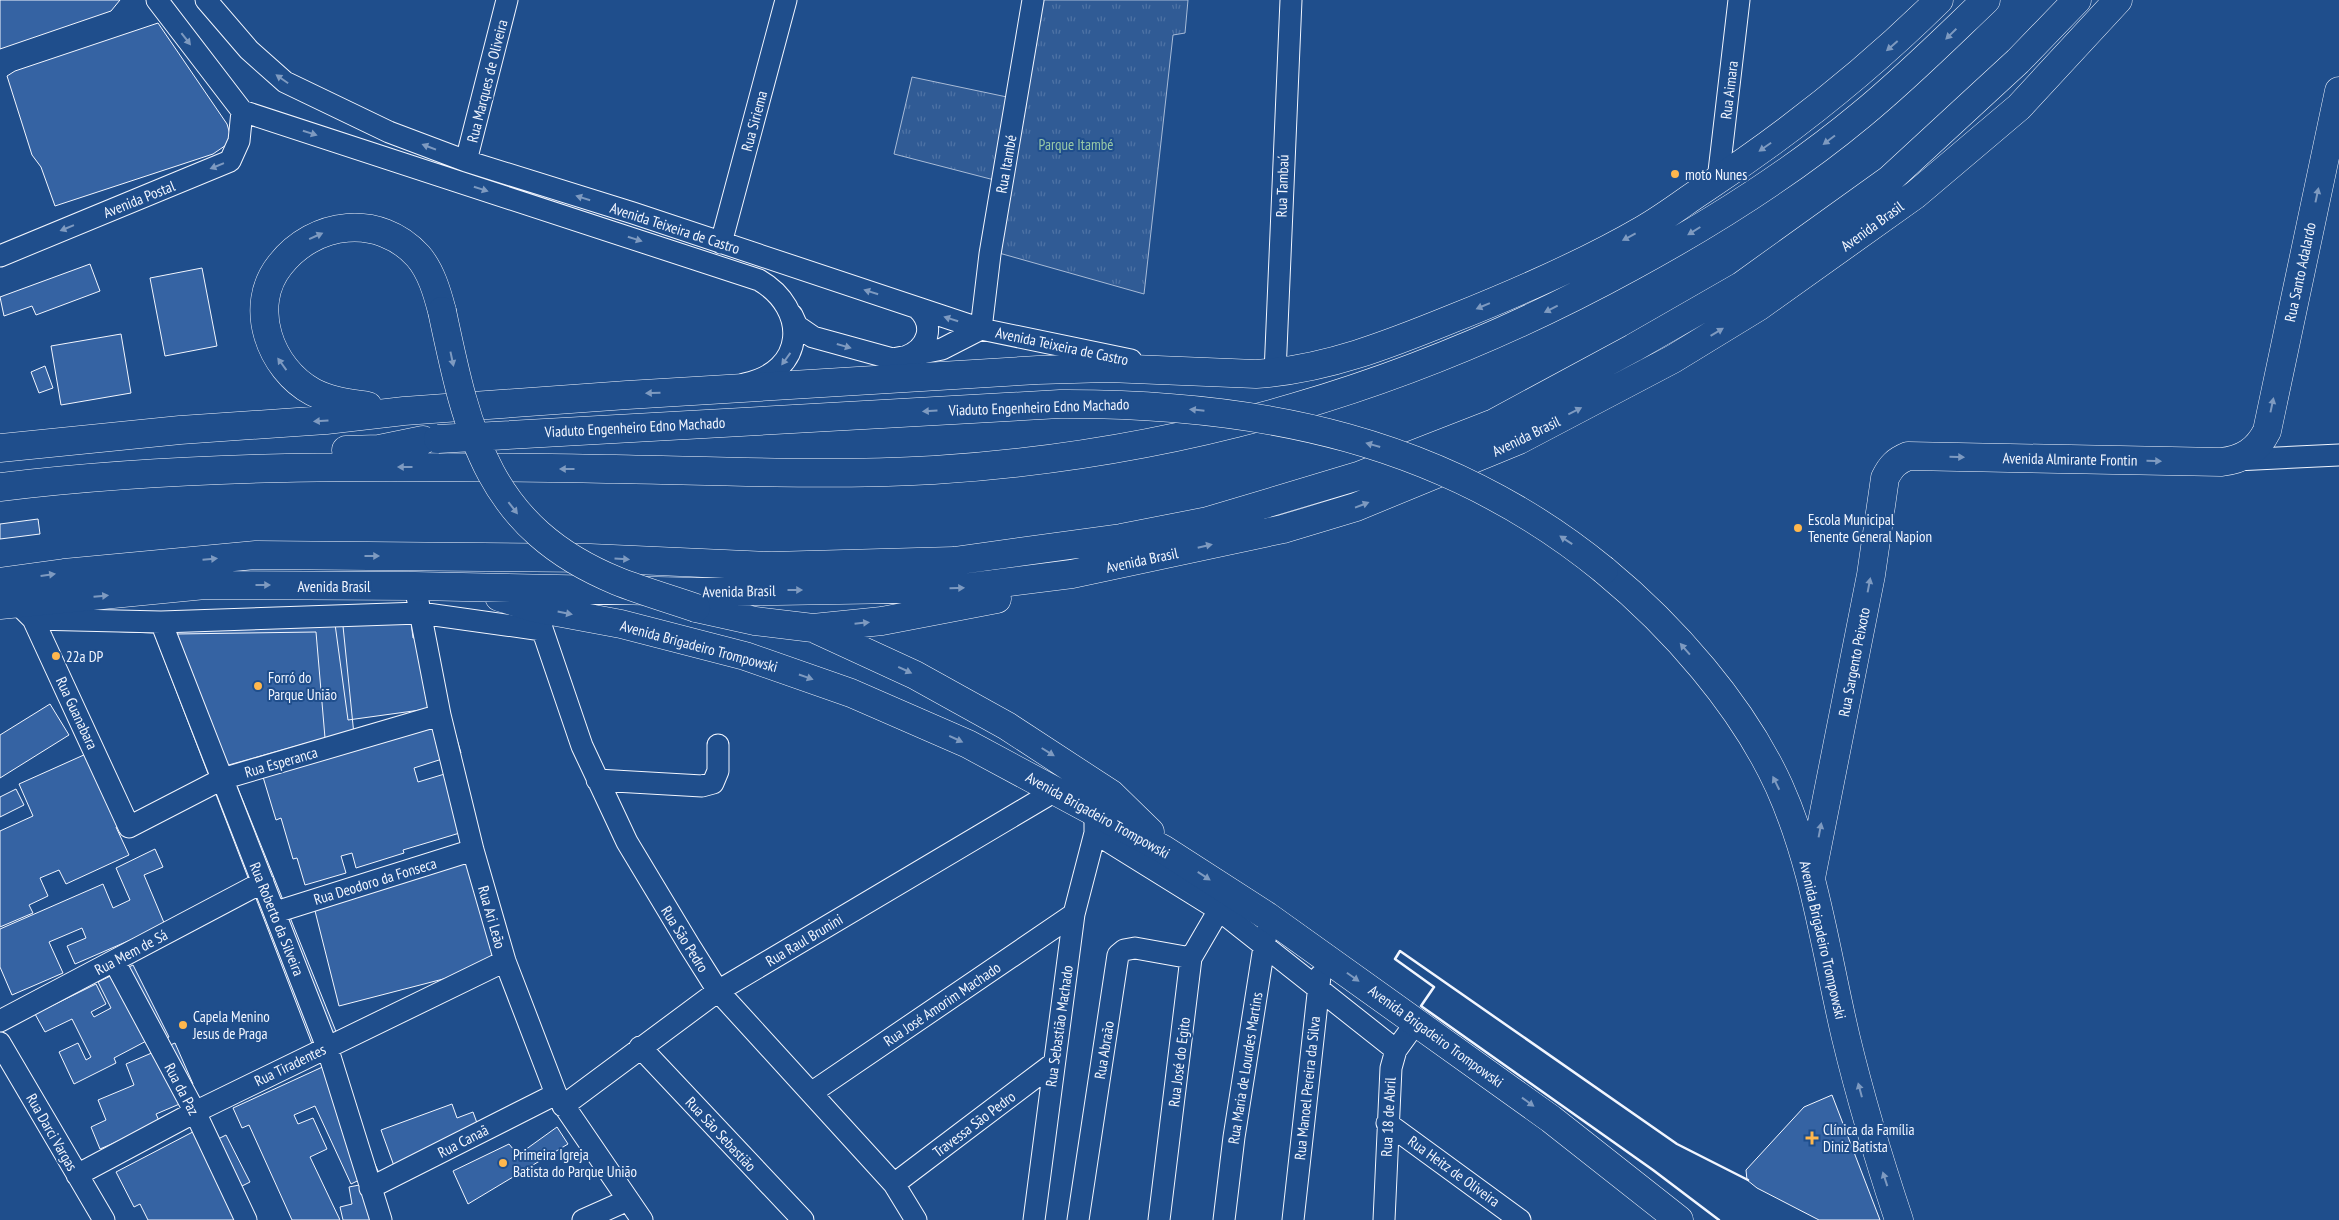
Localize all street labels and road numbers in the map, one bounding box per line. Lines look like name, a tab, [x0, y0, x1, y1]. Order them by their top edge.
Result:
street label: Rua Marques de Oliveira	[463, 17, 511, 145]
street label: Rua Aimara	[1716, 60, 1742, 120]
street label: Rua Siriema	[737, 89, 771, 153]
street label: Rua Itambé	[992, 133, 1020, 195]
street label: Rua Tambaú	[1271, 154, 1293, 218]
street label: Avenida Postal	[100, 176, 178, 222]
street label: Avenida Brasil	[1837, 197, 1908, 255]
street label: Avenida Teixeira de Castro	[608, 198, 742, 258]
street label: Rua Santo Adalardo	[2280, 220, 2320, 324]
street label: Avenida Teixeira de Castro	[994, 323, 1130, 369]
street label: Viaduto Engenheiro Edno Machado	[947, 394, 1130, 420]
street label: Avenida Brasil	[1489, 411, 1563, 461]
street label: Viaduto Engenheiro Edno Machado	[543, 413, 726, 441]
street label: Avenida Almirante Frontin	[2002, 448, 2138, 470]
street label: Avenida Brasil	[1104, 543, 1180, 577]
street label: Avenida Brasil	[297, 577, 371, 596]
street label: Avenida Brasil	[702, 581, 776, 601]
street label: Rua Sargento Peixoto	[1834, 606, 1874, 718]
street label: Avenida Brigadeiro Trompowski	[618, 616, 780, 676]
street label: Rua Guanabara	[52, 674, 102, 752]
street label: Rua Esperanca	[242, 743, 320, 781]
street label: Avenida Brigadeiro Trompowski	[1023, 767, 1173, 863]
street label: Rua Deodoro da Fonseca	[311, 853, 439, 909]
street label: Rua Roberto da Silveira	[246, 859, 308, 979]
street label: Avenida Brigadeiro Trompowski	[1796, 859, 1850, 1021]
street label: Rua Ari Leão	[474, 883, 510, 951]
street label: Rua São Pedro	[657, 902, 713, 976]
street label: Rua Raul Brunini	[762, 910, 846, 970]
street label: Rua Mem de Sá	[91, 925, 171, 979]
street label: Rua José Amorim Machado	[880, 958, 1004, 1050]
street label: Rua Sebastião Machado	[1041, 964, 1077, 1088]
street label: Avenida Brigadeiro Trompowski	[1365, 981, 1507, 1091]
street label: Rua Maria de Lourdes Martins	[1224, 991, 1266, 1145]
street label: Rua Manoel Pereira da Silva	[1290, 1015, 1324, 1161]
street label: Rua José do Egito	[1164, 1016, 1194, 1108]
street label: Rua Abraão	[1090, 1020, 1118, 1080]
street label: Rua Tiradentes	[251, 1040, 329, 1090]
street label: Rua da Paz	[160, 1060, 204, 1118]
street label: Rua 18 de Abril	[1376, 1076, 1400, 1157]
street label: Travessa São Pedro	[929, 1087, 1019, 1161]
street label: Rua Darci Vargas	[22, 1090, 82, 1174]
street label: Rua São Sebastião	[682, 1093, 760, 1175]
street label: Rua Canaã	[435, 1120, 491, 1162]
street label: Rua Heitz de Oliveira	[1404, 1131, 1504, 1211]

